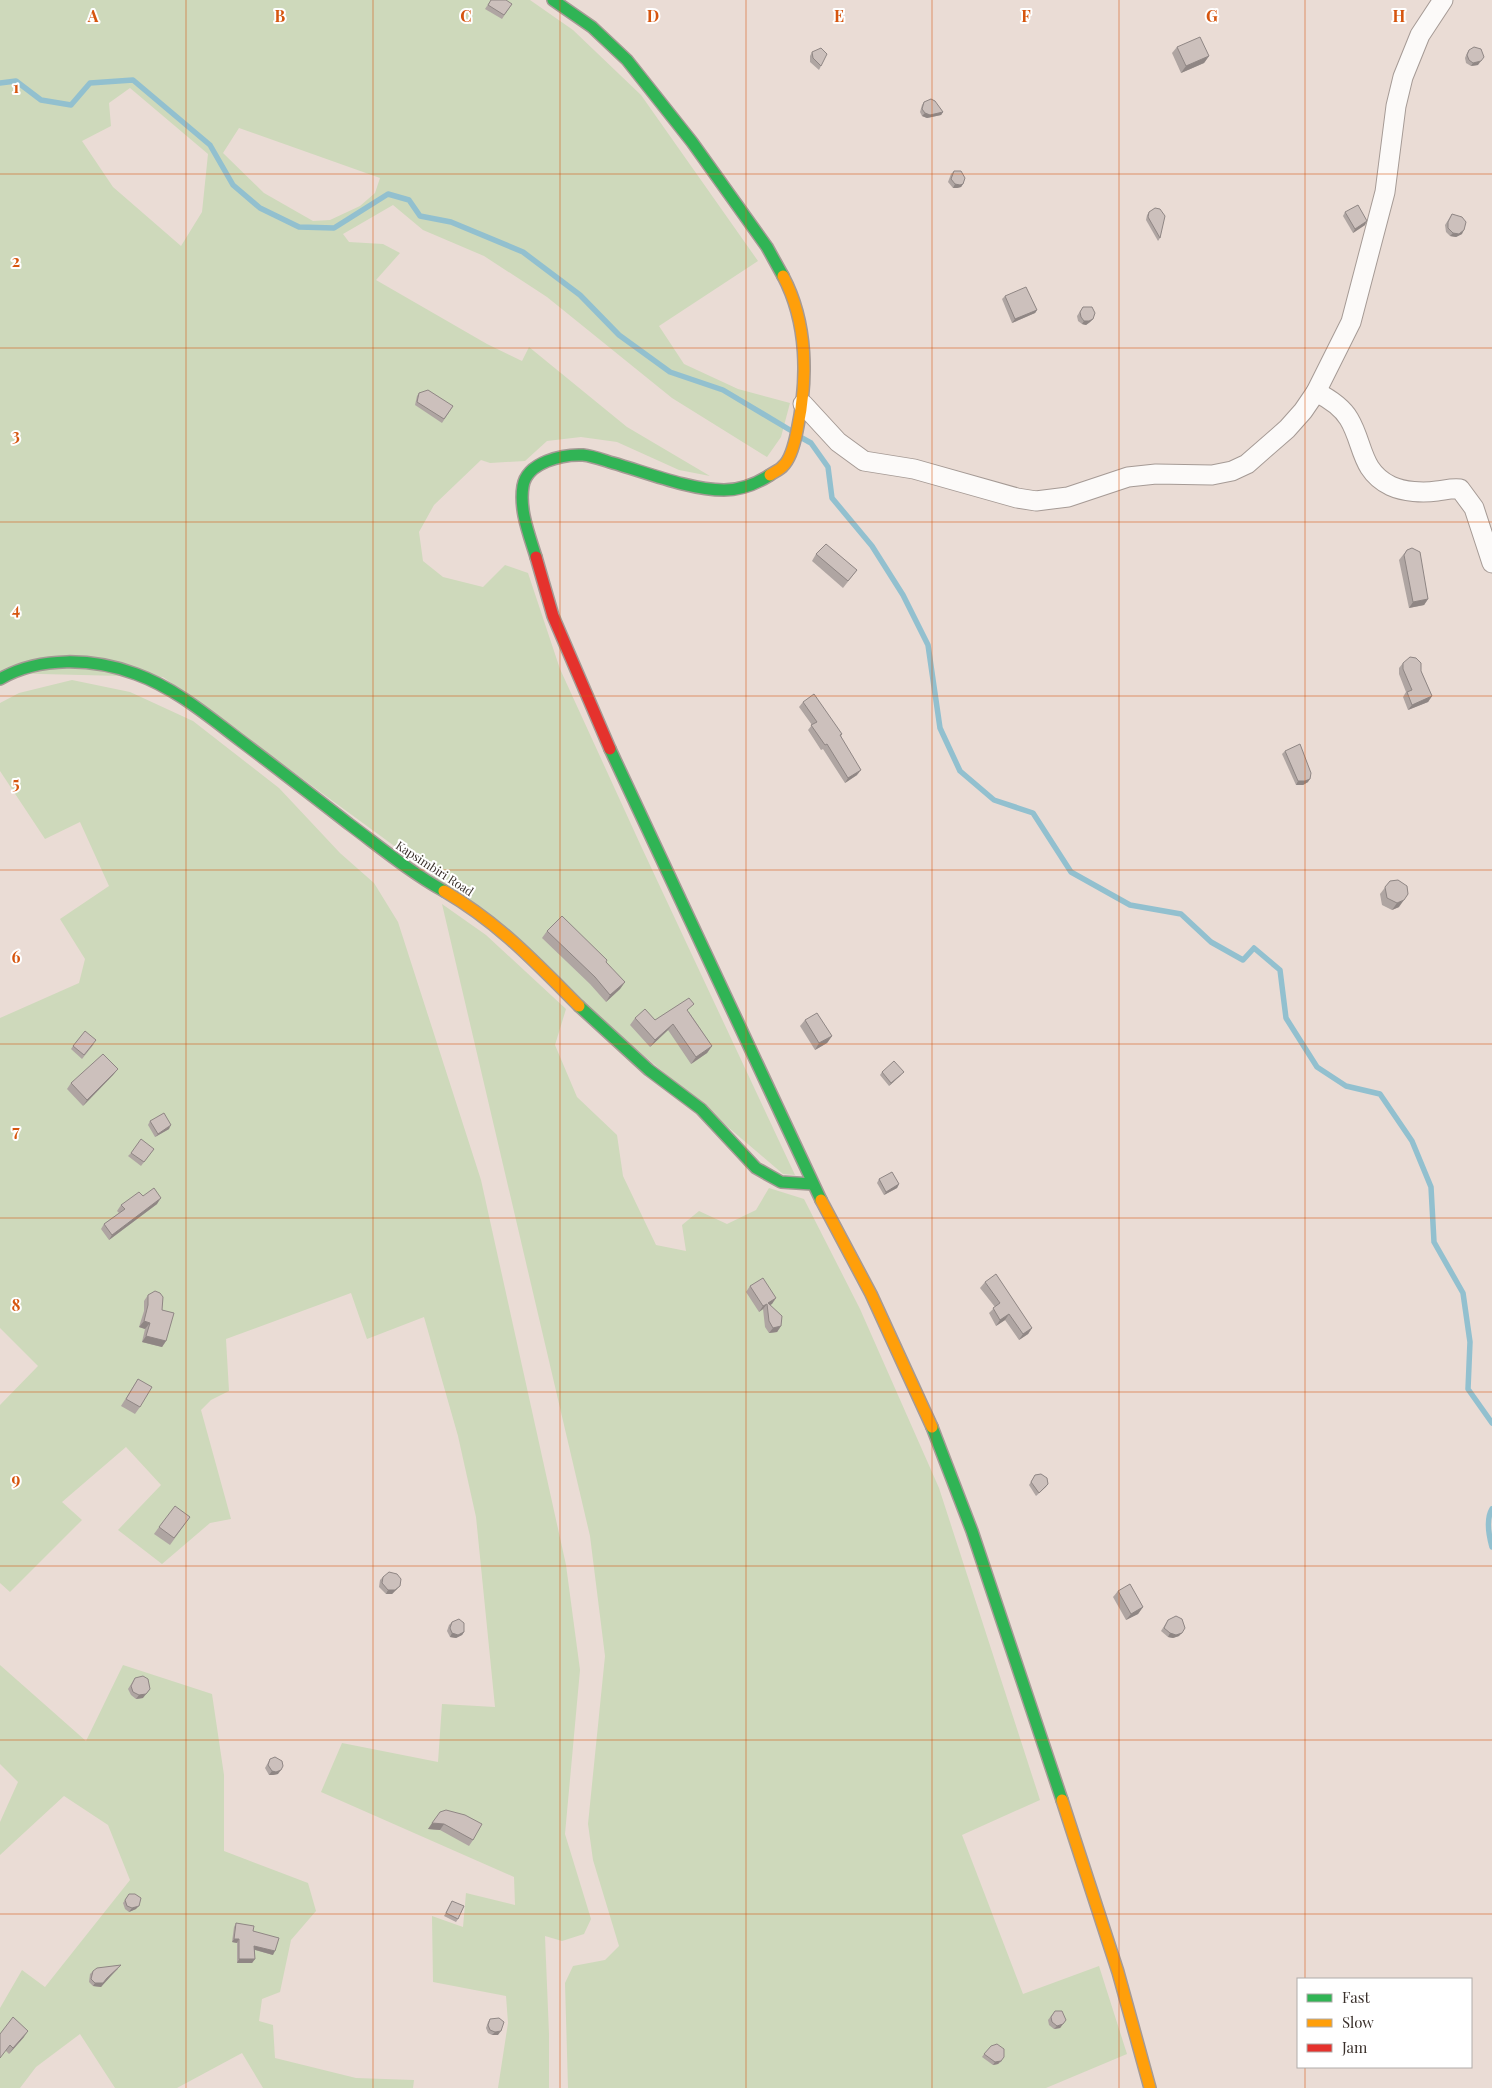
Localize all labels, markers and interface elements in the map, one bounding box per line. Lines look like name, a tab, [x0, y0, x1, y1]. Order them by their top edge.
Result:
text: A	[87, 5, 99, 26]
text: B	[275, 5, 286, 26]
text: C	[460, 5, 472, 26]
text: D	[647, 5, 659, 26]
text: E	[834, 5, 844, 26]
text: F	[1021, 5, 1031, 26]
text: G	[1206, 5, 1218, 26]
text: H	[1393, 5, 1406, 26]
text: 1	[13, 76, 19, 97]
text: 2	[12, 250, 20, 271]
text: 3	[12, 424, 20, 445]
text: 4	[12, 598, 20, 619]
text: 5	[12, 772, 20, 793]
street label: Kapsimbiri Road	[393, 837, 477, 899]
text: 6	[12, 946, 21, 967]
text: 7	[12, 1120, 20, 1141]
text: 8	[12, 1294, 21, 1315]
text: 9	[12, 1468, 21, 1489]
legend	[1297, 1978, 1472, 2068]
text: Fast	[1342, 1987, 1371, 2007]
text: Slow	[1342, 2012, 1374, 2032]
text: Jam	[1341, 2037, 1368, 2057]

